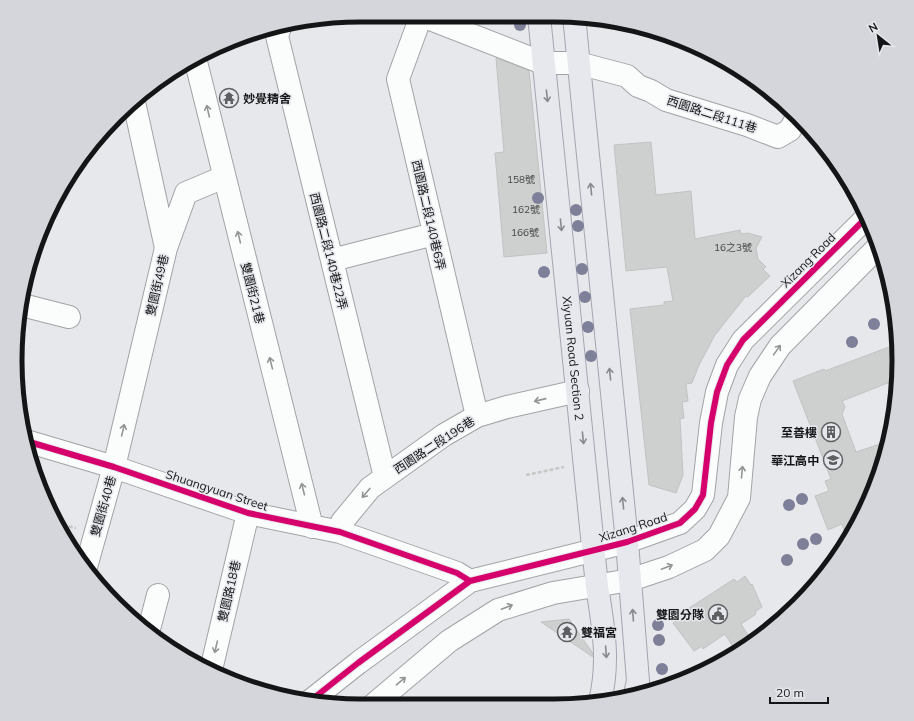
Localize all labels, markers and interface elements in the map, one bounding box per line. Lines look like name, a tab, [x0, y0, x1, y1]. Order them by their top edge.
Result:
north arrow	[858, 16, 898, 56]
text: N	[866, 19, 880, 35]
temple icon: 妙覺精舍	[218, 87, 240, 109]
one-way arrow	[543, 89, 551, 102]
place label: 妙覺精舍	[243, 91, 291, 106]
street label: 西園路二段111巷	[665, 92, 759, 136]
one-way arrow	[204, 105, 211, 118]
street label: 西園路二段140巷6弄	[409, 158, 449, 272]
house number: 158號	[507, 173, 535, 186]
one-way arrow	[587, 183, 595, 196]
street label: 西園路二段140巷22弄	[307, 191, 351, 311]
house number: 162號	[512, 203, 540, 216]
one-way arrow	[557, 218, 564, 231]
house number: 166號	[511, 226, 539, 239]
street label: Xizang Road	[778, 230, 838, 290]
one-way arrow	[235, 231, 242, 244]
house number: 16之3號	[714, 241, 752, 254]
street label: 雙園街49巷	[143, 253, 171, 317]
street label: 雙園街21巷	[238, 261, 268, 325]
street label: Xiyuan Road Section 2	[560, 295, 588, 421]
one-way arrow	[773, 345, 781, 356]
one-way arrow	[267, 357, 275, 370]
one-way arrow	[606, 368, 613, 381]
one-way arrow	[534, 396, 547, 404]
street label: 西園路二段196巷	[391, 413, 477, 477]
building icon: 至善樓	[820, 421, 842, 443]
one-way arrow	[119, 423, 127, 436]
place label: 至善樓	[781, 425, 817, 440]
one-way arrow	[579, 431, 586, 444]
school or university icon: 華江高中	[822, 449, 844, 471]
place label: 華江高中	[771, 453, 819, 468]
street label: Shuangyuan Street	[164, 466, 270, 514]
one-way arrow	[738, 466, 745, 479]
street label: 雙園街40巷	[87, 474, 119, 538]
one-way arrow	[299, 483, 307, 496]
one-way arrow	[361, 487, 370, 498]
one-way arrow	[619, 497, 627, 510]
street label: Xizang Road	[597, 509, 669, 545]
street label: 雙園路18巷	[215, 559, 243, 623]
one-way arrow	[661, 563, 673, 571]
one-way arrow	[501, 602, 513, 610]
public building icon: 雙園分隊	[707, 603, 729, 625]
place label: 雙園分隊	[656, 607, 704, 622]
one-way arrow	[630, 609, 637, 622]
temple icon: 雙福宮	[556, 621, 578, 643]
place label: 雙福宮	[581, 625, 617, 640]
one-way arrow	[212, 640, 220, 653]
one-way arrow	[602, 645, 609, 658]
one-way arrow	[396, 676, 407, 685]
scale bar	[770, 679, 828, 705]
text: 20 m	[776, 685, 804, 700]

